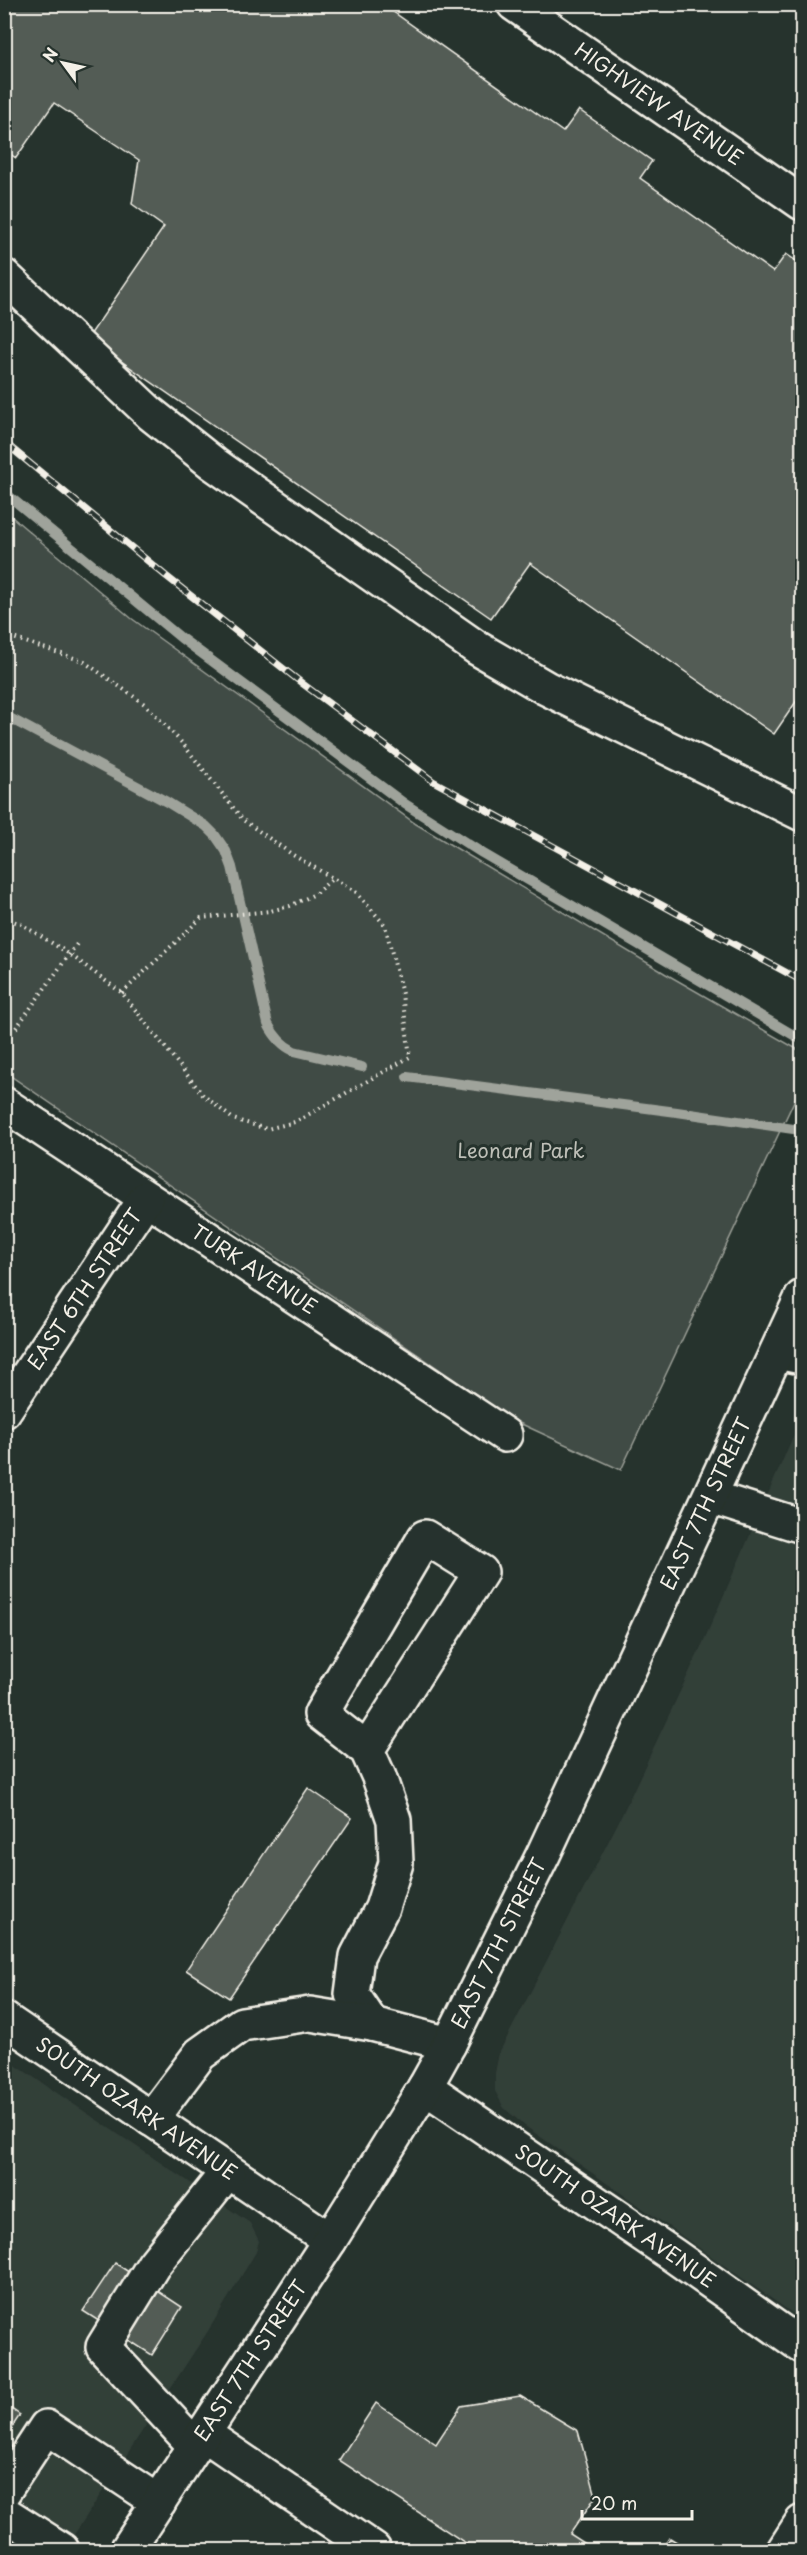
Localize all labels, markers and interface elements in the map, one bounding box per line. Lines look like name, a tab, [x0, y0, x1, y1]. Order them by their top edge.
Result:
north arrow	[33, 33, 93, 93]
street label: HIGHVIEW AVENUE	[569, 34, 750, 172]
text: N	[36, 42, 63, 66]
park label: Leonard Park	[457, 1135, 585, 1165]
street label: EAST 6TH STREET	[19, 1202, 149, 1376]
street label: TURK AVENUE	[186, 1216, 324, 1321]
street label: EAST 7TH STREET	[652, 1412, 758, 1595]
street label: EAST 7TH STREET	[443, 1852, 553, 2034]
street label: SOUTH OZARK AVENUE	[30, 2029, 244, 2187]
street label: SOUTH OZARK AVENUE	[509, 2136, 722, 2295]
street label: EAST 7TH STREET	[186, 2274, 314, 2447]
scale bar	[582, 2483, 692, 2521]
text: 20 m	[591, 2489, 637, 2516]

